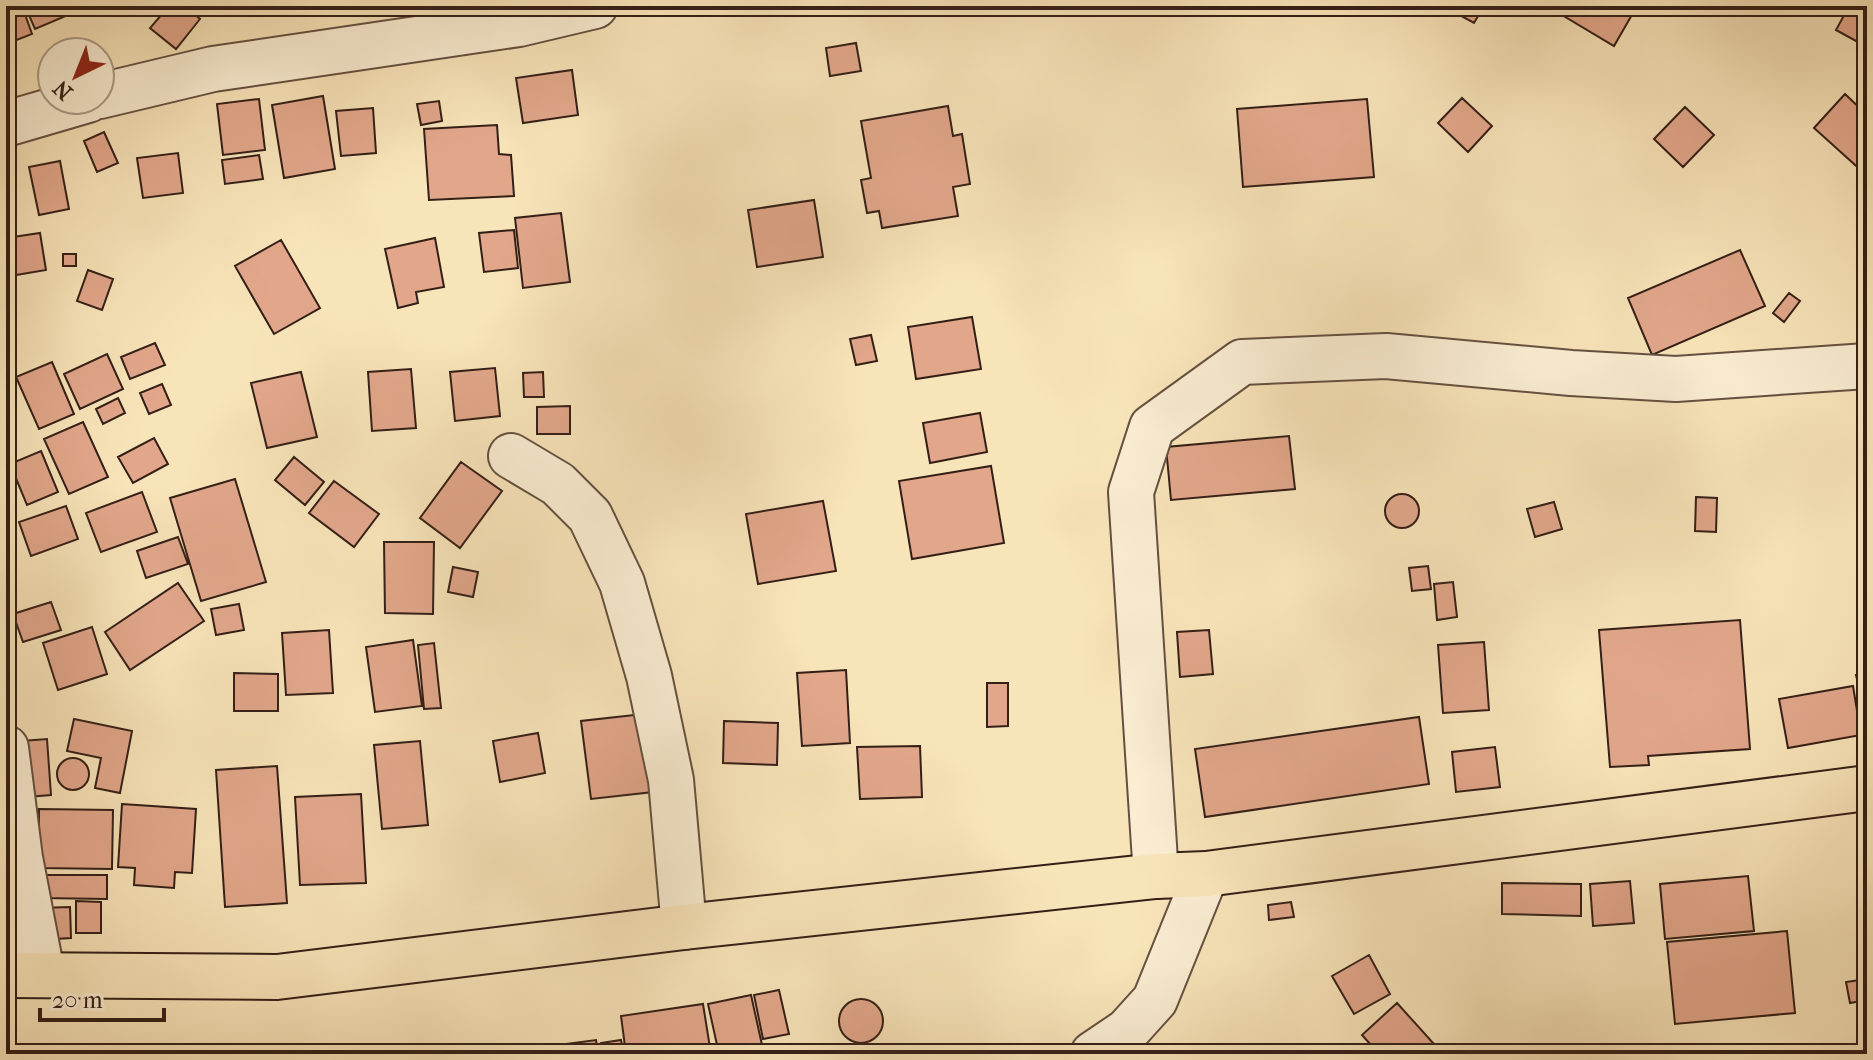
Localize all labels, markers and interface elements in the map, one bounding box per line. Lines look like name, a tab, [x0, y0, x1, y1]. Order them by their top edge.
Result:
north arrow	[36, 36, 116, 116]
text: N	[48, 74, 78, 105]
scale bar	[40, 972, 164, 1022]
text: 20 m	[52, 986, 103, 1014]

